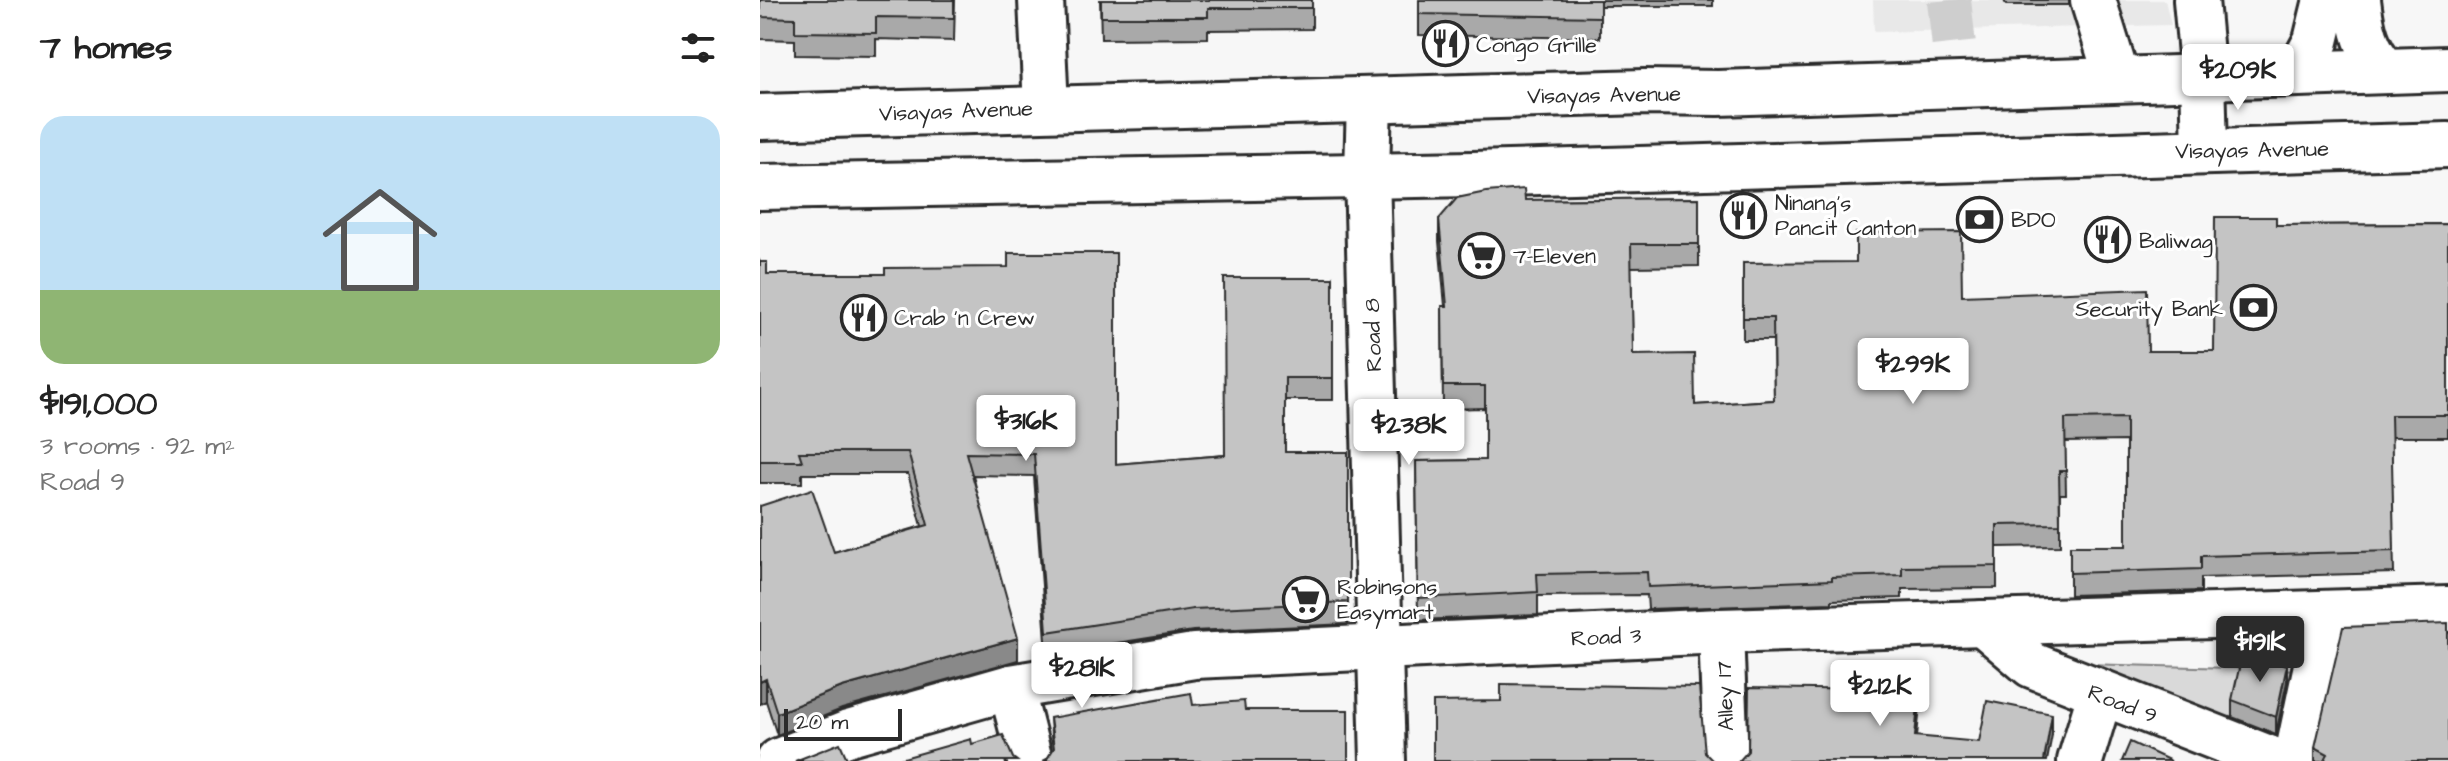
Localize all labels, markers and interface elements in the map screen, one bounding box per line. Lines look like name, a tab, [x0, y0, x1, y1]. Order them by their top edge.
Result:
restaurant icon: Congo Grille	[1421, 20, 1469, 68]
text: 7 homes	[40, 24, 172, 72]
icon: filters	[676, 26, 720, 70]
place label: Congo Grille	[1476, 30, 1597, 62]
pin: $209K	[2182, 44, 2294, 112]
text: $209K	[2200, 52, 2276, 88]
street label: Visayas Avenue	[1527, 79, 1681, 113]
street label: Visayas Avenue	[879, 93, 1034, 131]
street label: Visayas Avenue	[2175, 134, 2329, 168]
icon: home	[308, 168, 452, 312]
place label: Ninang's Pancit Canton	[1775, 188, 1916, 244]
restaurant icon: Ninang's Pancit Canton	[1720, 191, 1768, 239]
bank icon: BDO	[1956, 195, 2004, 243]
place label: BDO	[2011, 205, 2056, 236]
restaurant icon: Baliwag	[2084, 216, 2132, 264]
place label: Baliwag	[2139, 226, 2213, 258]
supermarket icon: 7-Eleven	[1458, 231, 1506, 279]
place label: 7-Eleven	[1513, 241, 1596, 272]
bank icon: Security Bank	[2230, 284, 2278, 332]
restaurant icon: Crab 'n Crew	[839, 293, 887, 341]
place label: Security Bank	[2075, 294, 2223, 326]
street label: Road 8	[1357, 298, 1390, 372]
place label: Crab 'n Crew	[894, 303, 1035, 334]
pin: $299K	[1857, 338, 1969, 406]
text: $299K	[1876, 346, 1950, 382]
text: $191,000	[40, 380, 157, 428]
pin: $316K	[970, 395, 1082, 463]
pin: $238K	[1353, 399, 1465, 467]
text: $316K	[994, 403, 1058, 439]
text: $238K	[1371, 407, 1447, 443]
text: 3 rooms · 92 m²	[40, 428, 235, 464]
text: Road 9	[40, 464, 125, 500]
place label: Robinsons Easymart	[1337, 572, 1437, 629]
supermarket icon: Robinsons Easymart	[1282, 575, 1330, 623]
pin: $191K	[2204, 616, 2316, 684]
street label: Road 3	[1570, 620, 1642, 655]
text: $191K	[2234, 624, 2286, 660]
pin: $281K	[1026, 642, 1138, 710]
text: $281K	[1049, 650, 1115, 686]
street label: Alley 17	[1709, 660, 1743, 732]
pin: $212K	[1824, 660, 1936, 728]
text: $212K	[1848, 668, 1912, 704]
street label: Road 9	[2083, 677, 2162, 732]
scale bar	[784, 705, 902, 741]
text: 20 m	[796, 707, 848, 738]

